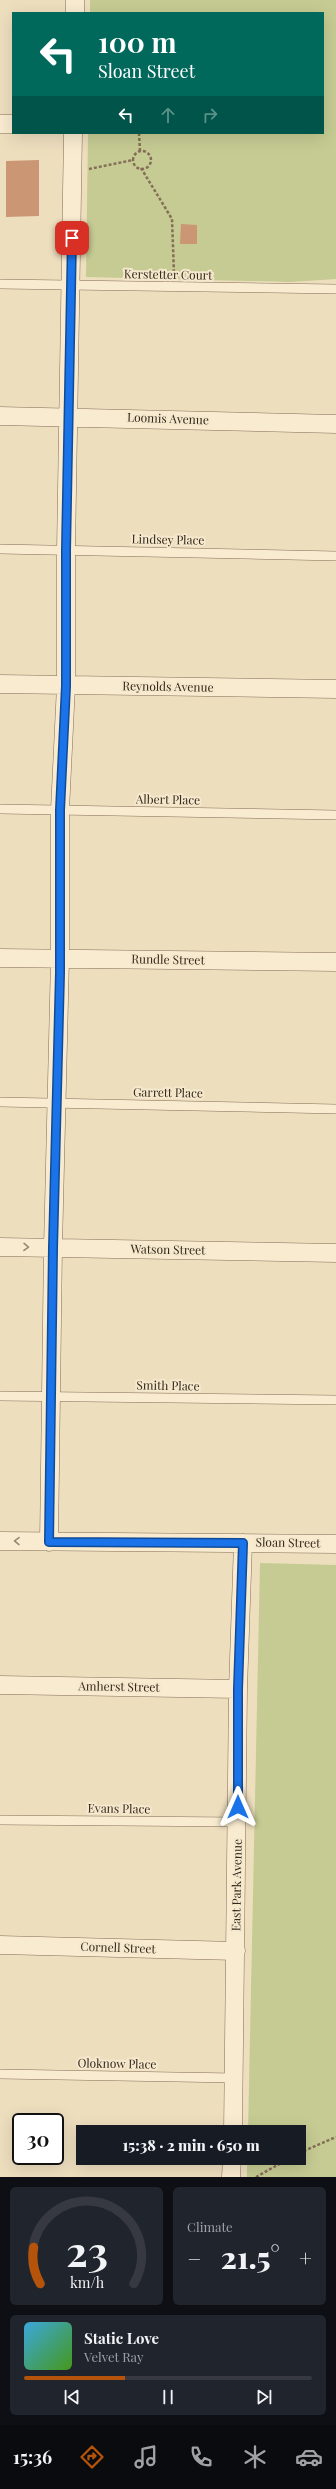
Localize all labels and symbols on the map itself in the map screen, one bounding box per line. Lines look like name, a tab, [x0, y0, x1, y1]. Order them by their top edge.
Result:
pin	[55, 221, 89, 255]
street label: Kerstetter Court	[124, 265, 213, 283]
street label: Loomis Avenue	[127, 409, 209, 427]
street label: Lindsey Place	[131, 530, 205, 548]
street label: Reynolds Avenue	[122, 677, 214, 695]
street label: Albert Place	[135, 790, 200, 808]
street label: Rundle Street	[131, 950, 206, 968]
street label: Garrett Place	[133, 1083, 203, 1101]
street label: Watson Street	[129, 1240, 206, 1258]
one-way arrow	[23, 1243, 29, 1251]
street label: Smith Place	[136, 1376, 200, 1394]
street label: Sloan Street	[256, 1533, 321, 1551]
one-way arrow	[14, 1537, 20, 1546]
street label: Amherst Street	[77, 1677, 161, 1695]
position arrow	[217, 1786, 259, 1828]
street label: Evans Place	[87, 1799, 151, 1817]
street label: East Park Avenue	[227, 1839, 245, 1931]
street label: Cornell Street	[80, 1938, 157, 1956]
street label: Oloknow Place	[77, 2054, 157, 2072]
speed limit sign: 30	[12, 2113, 64, 2165]

